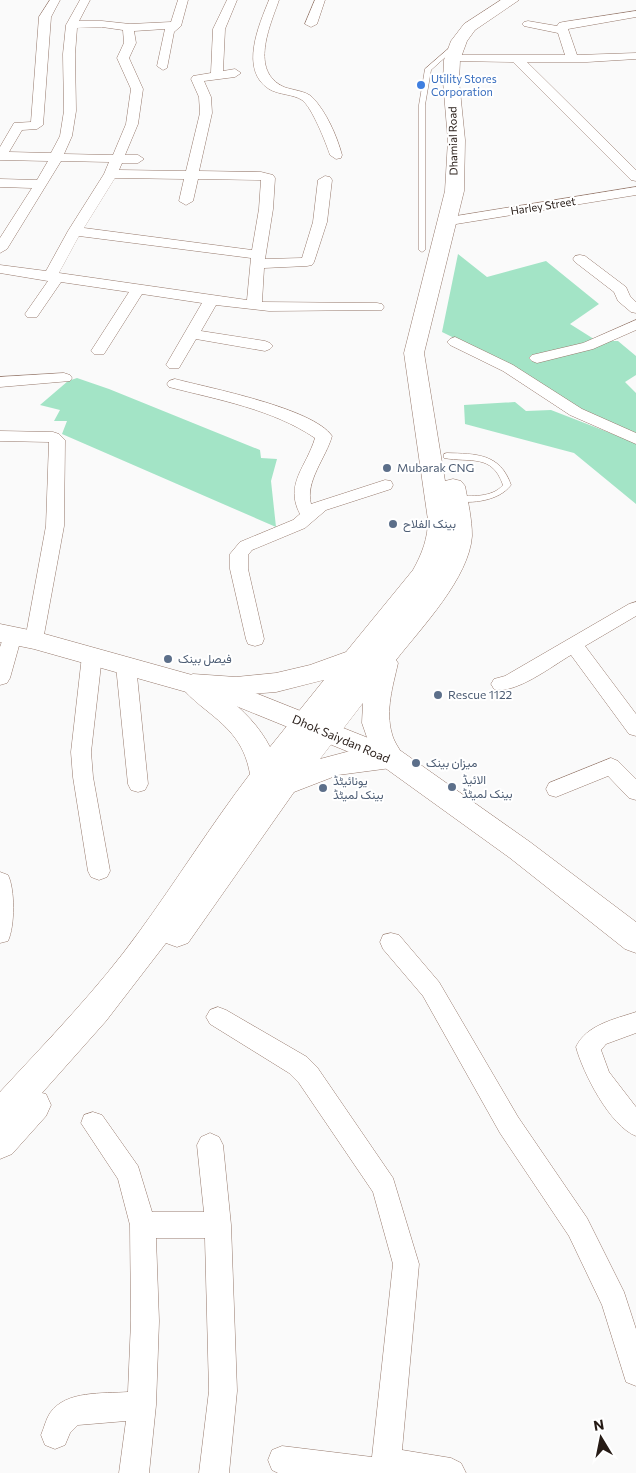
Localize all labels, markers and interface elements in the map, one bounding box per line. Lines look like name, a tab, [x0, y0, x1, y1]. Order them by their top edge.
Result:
place label: Utility Stores Corporation	[431, 72, 497, 98]
marker: Utility Stores Corporation	[415, 79, 427, 91]
street label: Dhamial Road	[445, 106, 460, 176]
street label: Harley Street	[509, 194, 577, 217]
place label: Mubarak CNG	[397, 460, 474, 474]
marker: Mubarak CNG	[381, 462, 393, 474]
place label: بینک الفلاح	[403, 516, 456, 533]
marker: بینک الفلاح	[387, 518, 399, 530]
place label: فیصل بینک	[178, 651, 232, 667]
marker: فیصل بینک	[162, 653, 174, 665]
place label: Rescue 1122	[448, 687, 513, 701]
marker: Rescue 1122	[432, 689, 444, 701]
street label: Dhok Saiydan Road	[291, 711, 392, 765]
place label: میزان بینک	[426, 755, 477, 771]
marker: میزان بینک	[410, 757, 422, 769]
place label: الائیڈ بینک لمیٹڈ	[462, 772, 513, 801]
place label: یونائیٹڈ بینک لمیٹڈ	[333, 773, 384, 802]
marker: الائیڈ بینک لمیٹڈ	[446, 781, 458, 793]
marker: یونائیٹڈ بینک لمیٹڈ	[317, 782, 329, 794]
north arrow	[576, 1413, 626, 1463]
text: N	[592, 1415, 605, 1434]

